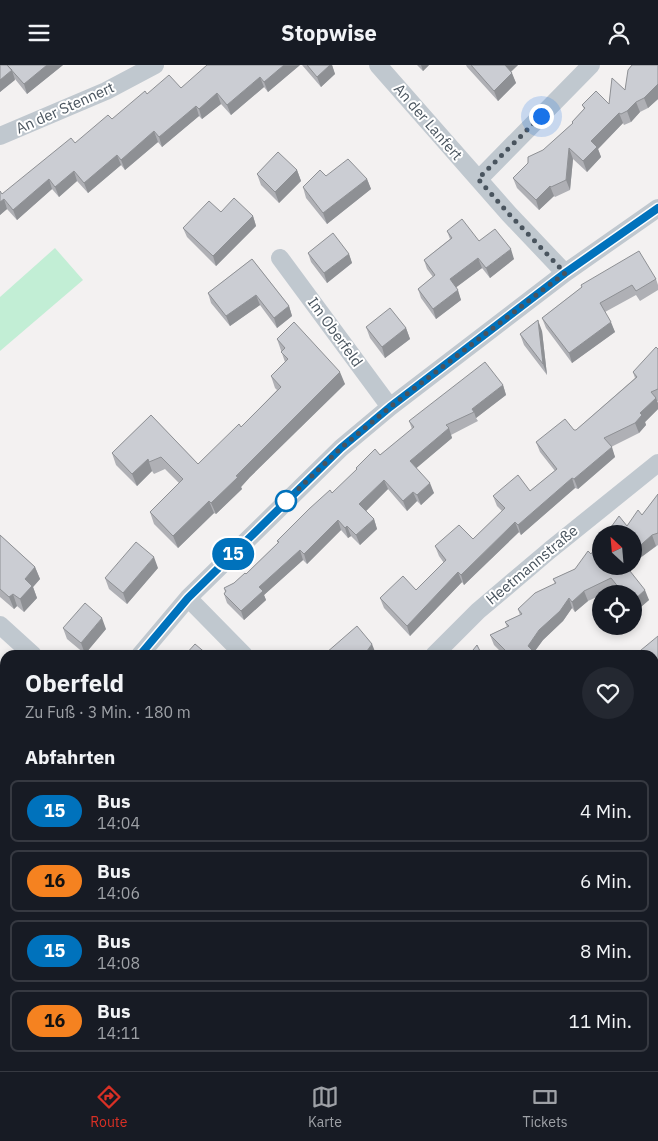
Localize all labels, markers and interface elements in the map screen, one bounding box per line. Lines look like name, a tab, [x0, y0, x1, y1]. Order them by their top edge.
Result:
text: Stopwise	[281, 18, 377, 47]
icon: menu	[25, 19, 53, 47]
icon: person	[605, 19, 633, 47]
street label: An der Stennert	[13, 77, 117, 138]
street label: An der Lanfert	[390, 79, 467, 164]
your location	[529, 104, 554, 129]
street label: Im Oberfeld	[304, 293, 367, 370]
unlabelled marker	[275, 490, 297, 512]
street label: Heetmannstraße	[482, 521, 582, 609]
north arrow	[592, 525, 642, 575]
map controls	[592, 525, 642, 635]
line badge: 15	[210, 538, 256, 570]
text: 15	[222, 542, 244, 565]
button: locate	[592, 585, 642, 635]
text: Oberfeld	[25, 667, 124, 699]
button: heart	[582, 667, 634, 719]
text: Zu Fuß · 3 Min. · 180 m	[25, 702, 191, 722]
text: Abfahrten	[25, 745, 115, 769]
text: Bus	[97, 789, 131, 813]
text: 15	[44, 799, 65, 822]
text: 4 Min.	[580, 799, 632, 823]
text: 14:04	[97, 813, 140, 833]
text: Bus	[97, 859, 131, 883]
text: 16	[44, 869, 65, 892]
text: 6 Min.	[580, 869, 632, 893]
text: 14:06	[97, 883, 140, 903]
text: Bus	[97, 929, 131, 953]
text: 15	[44, 939, 65, 962]
text: 8 Min.	[580, 939, 632, 963]
text: 14:08	[97, 953, 140, 973]
text: Bus	[97, 999, 131, 1023]
text: 16	[44, 1009, 65, 1032]
text: 11 Min.	[569, 1009, 632, 1033]
text: 14:11	[97, 1023, 140, 1043]
tab: Route	[90, 1083, 127, 1131]
tab: Karte	[308, 1083, 342, 1131]
tab: Tickets	[523, 1083, 568, 1131]

